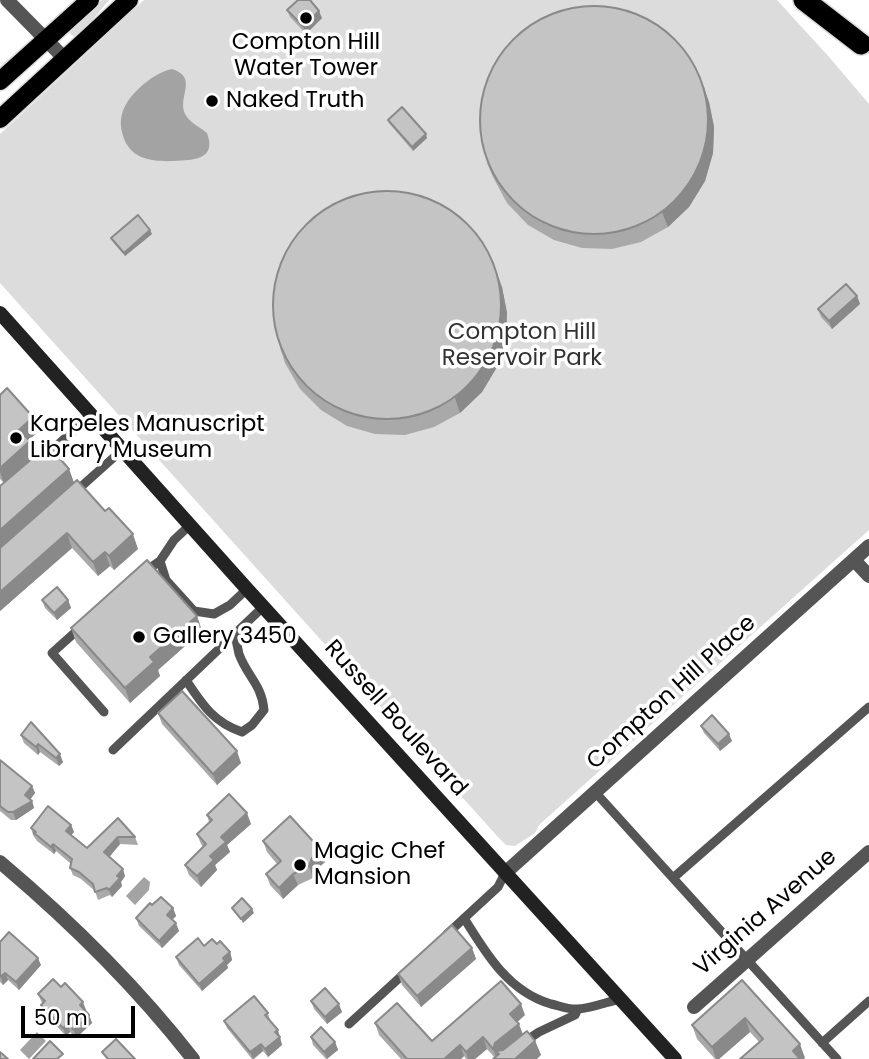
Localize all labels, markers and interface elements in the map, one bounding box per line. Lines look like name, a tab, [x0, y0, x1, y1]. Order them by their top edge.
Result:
marker: Compton Hill Water Tower	[298, 10, 314, 26]
place label: Compton Hill Water Tower	[232, 29, 380, 83]
place label: Naked Truth	[226, 87, 364, 115]
marker: Naked Truth	[204, 93, 220, 109]
park label: Compton Hill Reservoir Park	[442, 319, 602, 373]
place label: Karpeles Manuscript Library Museum	[30, 411, 265, 465]
marker: Karpeles Manuscript Library Museum	[8, 430, 24, 446]
street label: Compton Hill Place	[582, 610, 762, 776]
place label: Gallery 3450	[153, 623, 297, 651]
marker: Gallery 3450	[131, 629, 147, 645]
street label: Russell Boulevard	[318, 635, 472, 803]
place label: Magic Chef Mansion	[314, 838, 445, 892]
street label: Virginia Avenue	[689, 844, 843, 982]
marker: Magic Chef Mansion	[292, 857, 308, 873]
scale bar	[24, 992, 138, 1036]
text: 50 m	[34, 1003, 88, 1032]

